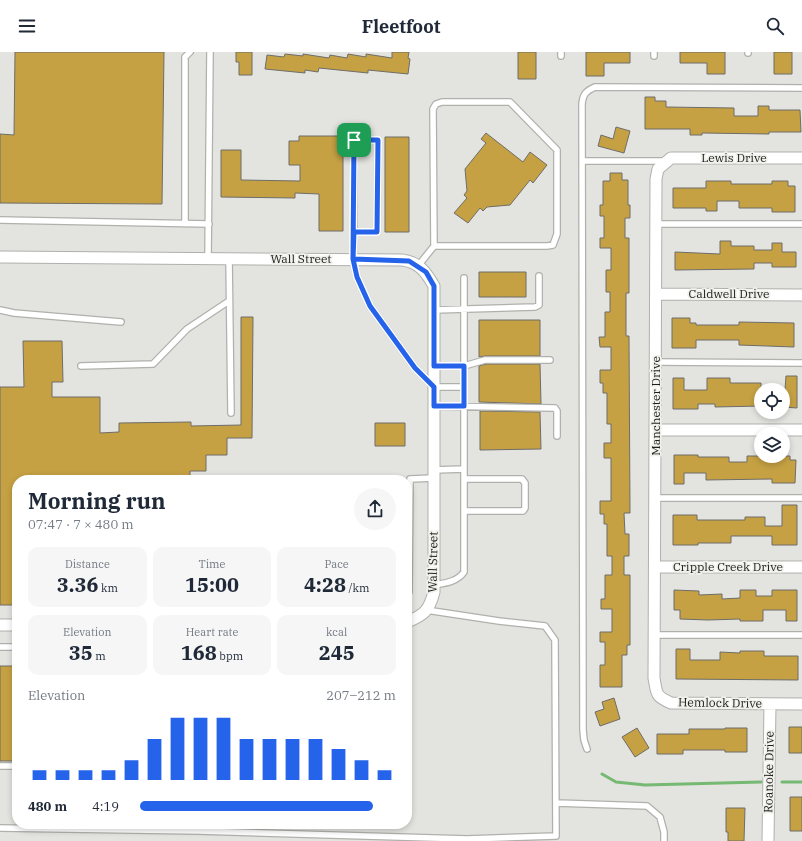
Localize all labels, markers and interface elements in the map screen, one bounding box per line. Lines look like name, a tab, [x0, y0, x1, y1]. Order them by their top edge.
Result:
icon: menu	[16, 15, 38, 37]
text: Fleetfoot	[362, 15, 440, 38]
icon: search	[764, 15, 786, 37]
pin	[337, 123, 371, 157]
icon: arrive	[343, 129, 365, 151]
street label: Lewis Drive	[701, 150, 767, 165]
street label: Wall Street	[270, 251, 332, 266]
street label: Caldwell Drive	[688, 286, 770, 301]
street label: Manchester Drive	[648, 356, 663, 456]
map controls	[754, 383, 790, 463]
button: locate	[754, 383, 790, 419]
button: layers	[754, 427, 790, 463]
text: Morning run	[28, 486, 166, 515]
button: share	[354, 488, 396, 530]
text: 07:47 · 7 × 480 m	[28, 516, 134, 533]
street label: Wall Street	[424, 531, 441, 593]
text: Distance	[65, 557, 110, 571]
text: Time	[198, 557, 226, 571]
text: Pace	[325, 557, 349, 571]
street label: Cripple Creek Drive	[673, 559, 783, 574]
text: 3.36	[57, 571, 98, 598]
text: 15:00	[185, 571, 239, 598]
text: 4:28	[304, 571, 346, 598]
text: km	[98, 581, 118, 595]
text: /km	[346, 581, 369, 595]
text: Elevation	[63, 625, 112, 639]
text: Heart rate	[186, 625, 238, 639]
text: kcal	[326, 625, 347, 639]
text: 35	[69, 639, 93, 666]
text: 168	[181, 639, 217, 666]
text: 245	[319, 639, 355, 666]
text: m	[93, 649, 106, 663]
text: bpm	[217, 649, 243, 663]
text: Elevation	[28, 687, 85, 704]
text: 207–212 m	[326, 687, 396, 704]
street label: Hemlock Drive	[678, 694, 762, 711]
street label: Roanoke Drive	[760, 731, 777, 813]
text: 480 m	[28, 798, 67, 815]
text: 4:19	[92, 798, 119, 815]

